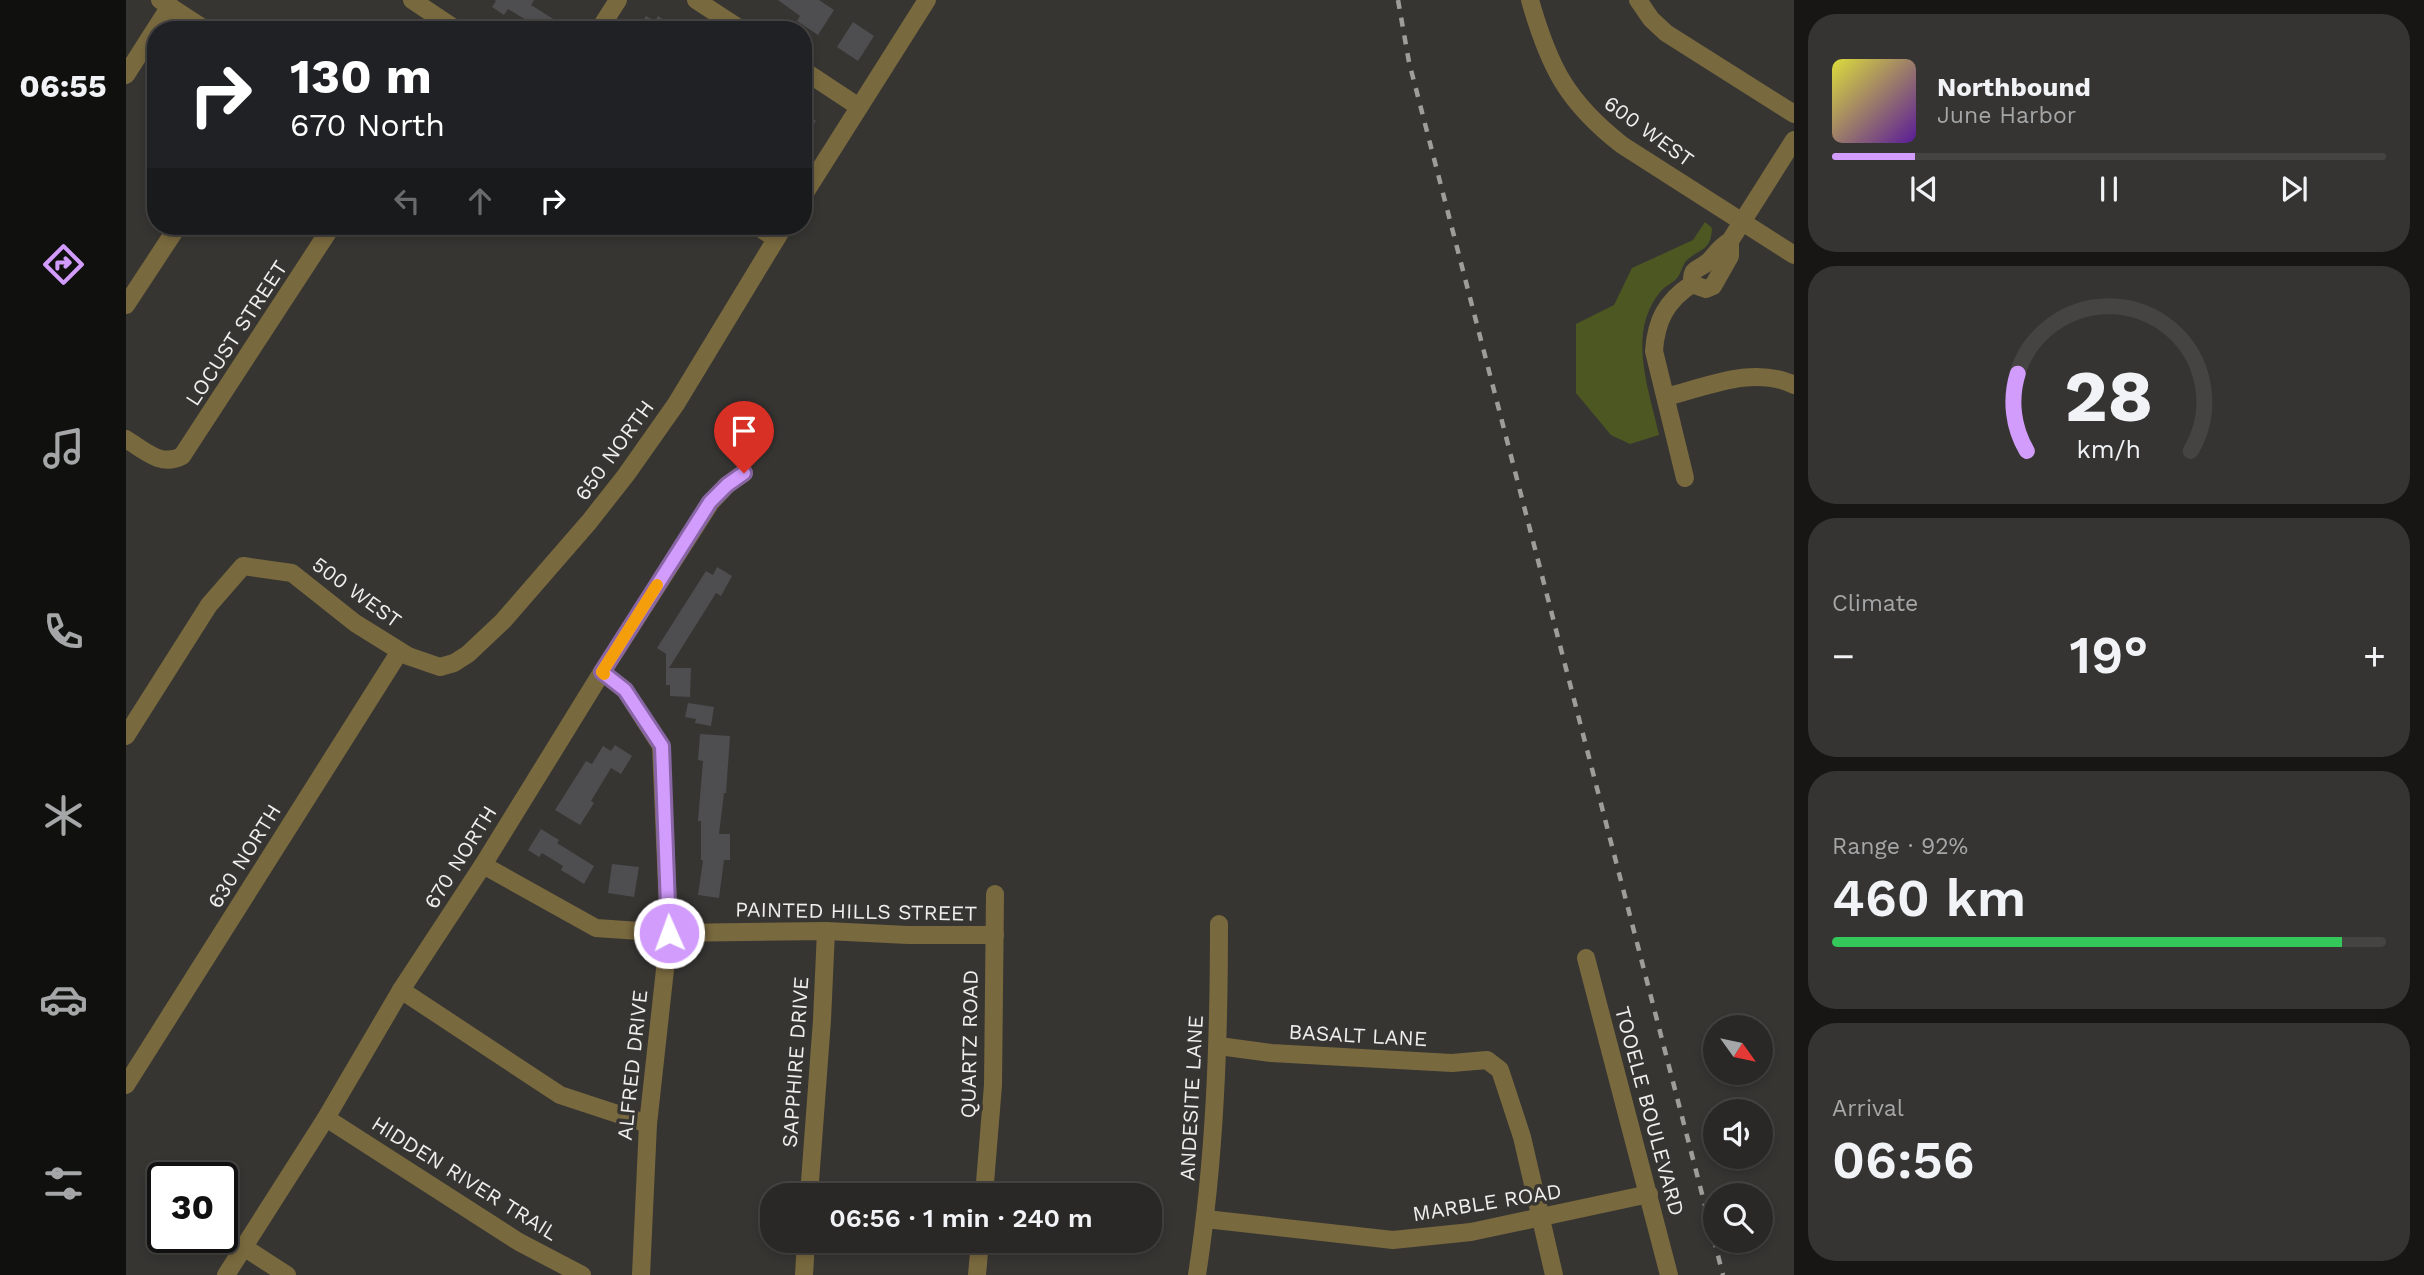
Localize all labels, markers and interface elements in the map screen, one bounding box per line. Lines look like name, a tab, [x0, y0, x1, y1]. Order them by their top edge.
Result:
text: 130 m	[290, 47, 432, 105]
icon: right	[175, 49, 266, 140]
text: 06:55	[19, 67, 107, 105]
text: Northbound	[1937, 72, 2091, 102]
street label: 600 WEST	[1599, 90, 1699, 172]
text: June Harbor	[1937, 102, 2076, 129]
text: 670 North	[290, 106, 445, 144]
icon: previous	[1905, 170, 1943, 208]
icon: pause	[2090, 170, 2128, 208]
icon: next	[2275, 170, 2313, 208]
icon: left	[388, 182, 426, 220]
icon: ahead	[461, 182, 499, 220]
icon: right	[534, 182, 572, 220]
icon: directions	[39, 240, 88, 289]
street label: LOCUST STREET	[180, 255, 292, 410]
text: 28	[2064, 354, 2154, 440]
street label: 650 NORTH	[569, 395, 659, 505]
pin	[714, 401, 774, 473]
icon: arrive	[725, 412, 763, 450]
icon: music	[39, 424, 88, 473]
text: km/h	[2077, 435, 2141, 464]
street label: 500 WEST	[308, 551, 407, 633]
text: Climate	[1832, 590, 1918, 617]
icon: phone	[39, 607, 88, 656]
text: 19°	[2070, 625, 2148, 686]
text: −	[1832, 634, 1855, 678]
text: +	[2363, 634, 2386, 678]
icon: climate	[39, 791, 88, 840]
street label: 630 NORTH	[202, 799, 286, 913]
street label: 670 NORTH	[418, 801, 502, 913]
text: Range · 92%	[1832, 833, 1968, 860]
text: 460 km	[1832, 868, 2026, 929]
position arrow	[632, 896, 706, 970]
street label: PAINTED HILLS STREET	[735, 896, 978, 926]
street label: QUARTZ ROAD	[955, 969, 983, 1119]
icon: car	[39, 975, 88, 1024]
street label: SAPPHIRE DRIVE	[777, 976, 813, 1148]
street label: ALFRED DRIVE	[612, 988, 652, 1142]
street label: TOOELE BOULEVARD	[1610, 1004, 1690, 1218]
street label: ANDESITE LANE	[1174, 1014, 1208, 1182]
north arrow	[1703, 1015, 1773, 1085]
map controls	[1703, 1015, 1773, 1253]
street label: BASALT LANE	[1288, 1019, 1428, 1051]
text: Arrival	[1832, 1095, 1904, 1122]
button: sound	[1703, 1099, 1773, 1169]
street label: HIDDEN RIVER TRAIL	[367, 1110, 563, 1246]
text: 06:56	[1832, 1130, 1975, 1191]
icon: filters	[39, 1159, 88, 1208]
speed limit sign: 30	[147, 1162, 238, 1253]
street label: MARBLE ROAD	[1411, 1178, 1563, 1226]
button: search	[1703, 1183, 1773, 1253]
text: 06:56 · 1 min · 240 m	[829, 1203, 1093, 1233]

